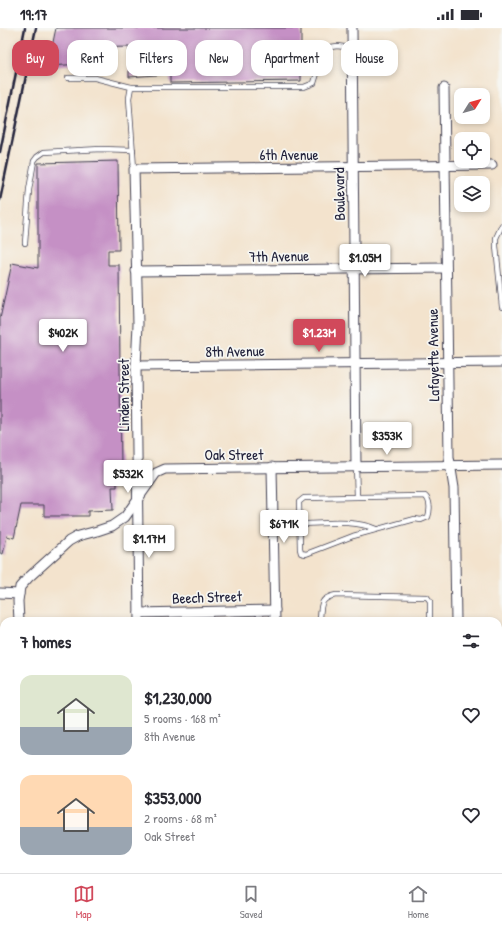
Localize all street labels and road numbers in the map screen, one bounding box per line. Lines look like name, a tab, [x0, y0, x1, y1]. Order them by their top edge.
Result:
street label: 6th Avenue	[260, 144, 318, 165]
street label: Boulevard	[328, 167, 350, 221]
street label: 7th Avenue	[249, 245, 309, 267]
street label: Lafayette Avenue	[422, 308, 444, 402]
street label: 8th Avenue	[205, 340, 265, 362]
street label: Linden Street	[113, 358, 134, 431]
street label: Oak Street	[205, 444, 264, 465]
street label: Beech Street	[172, 585, 243, 609]

